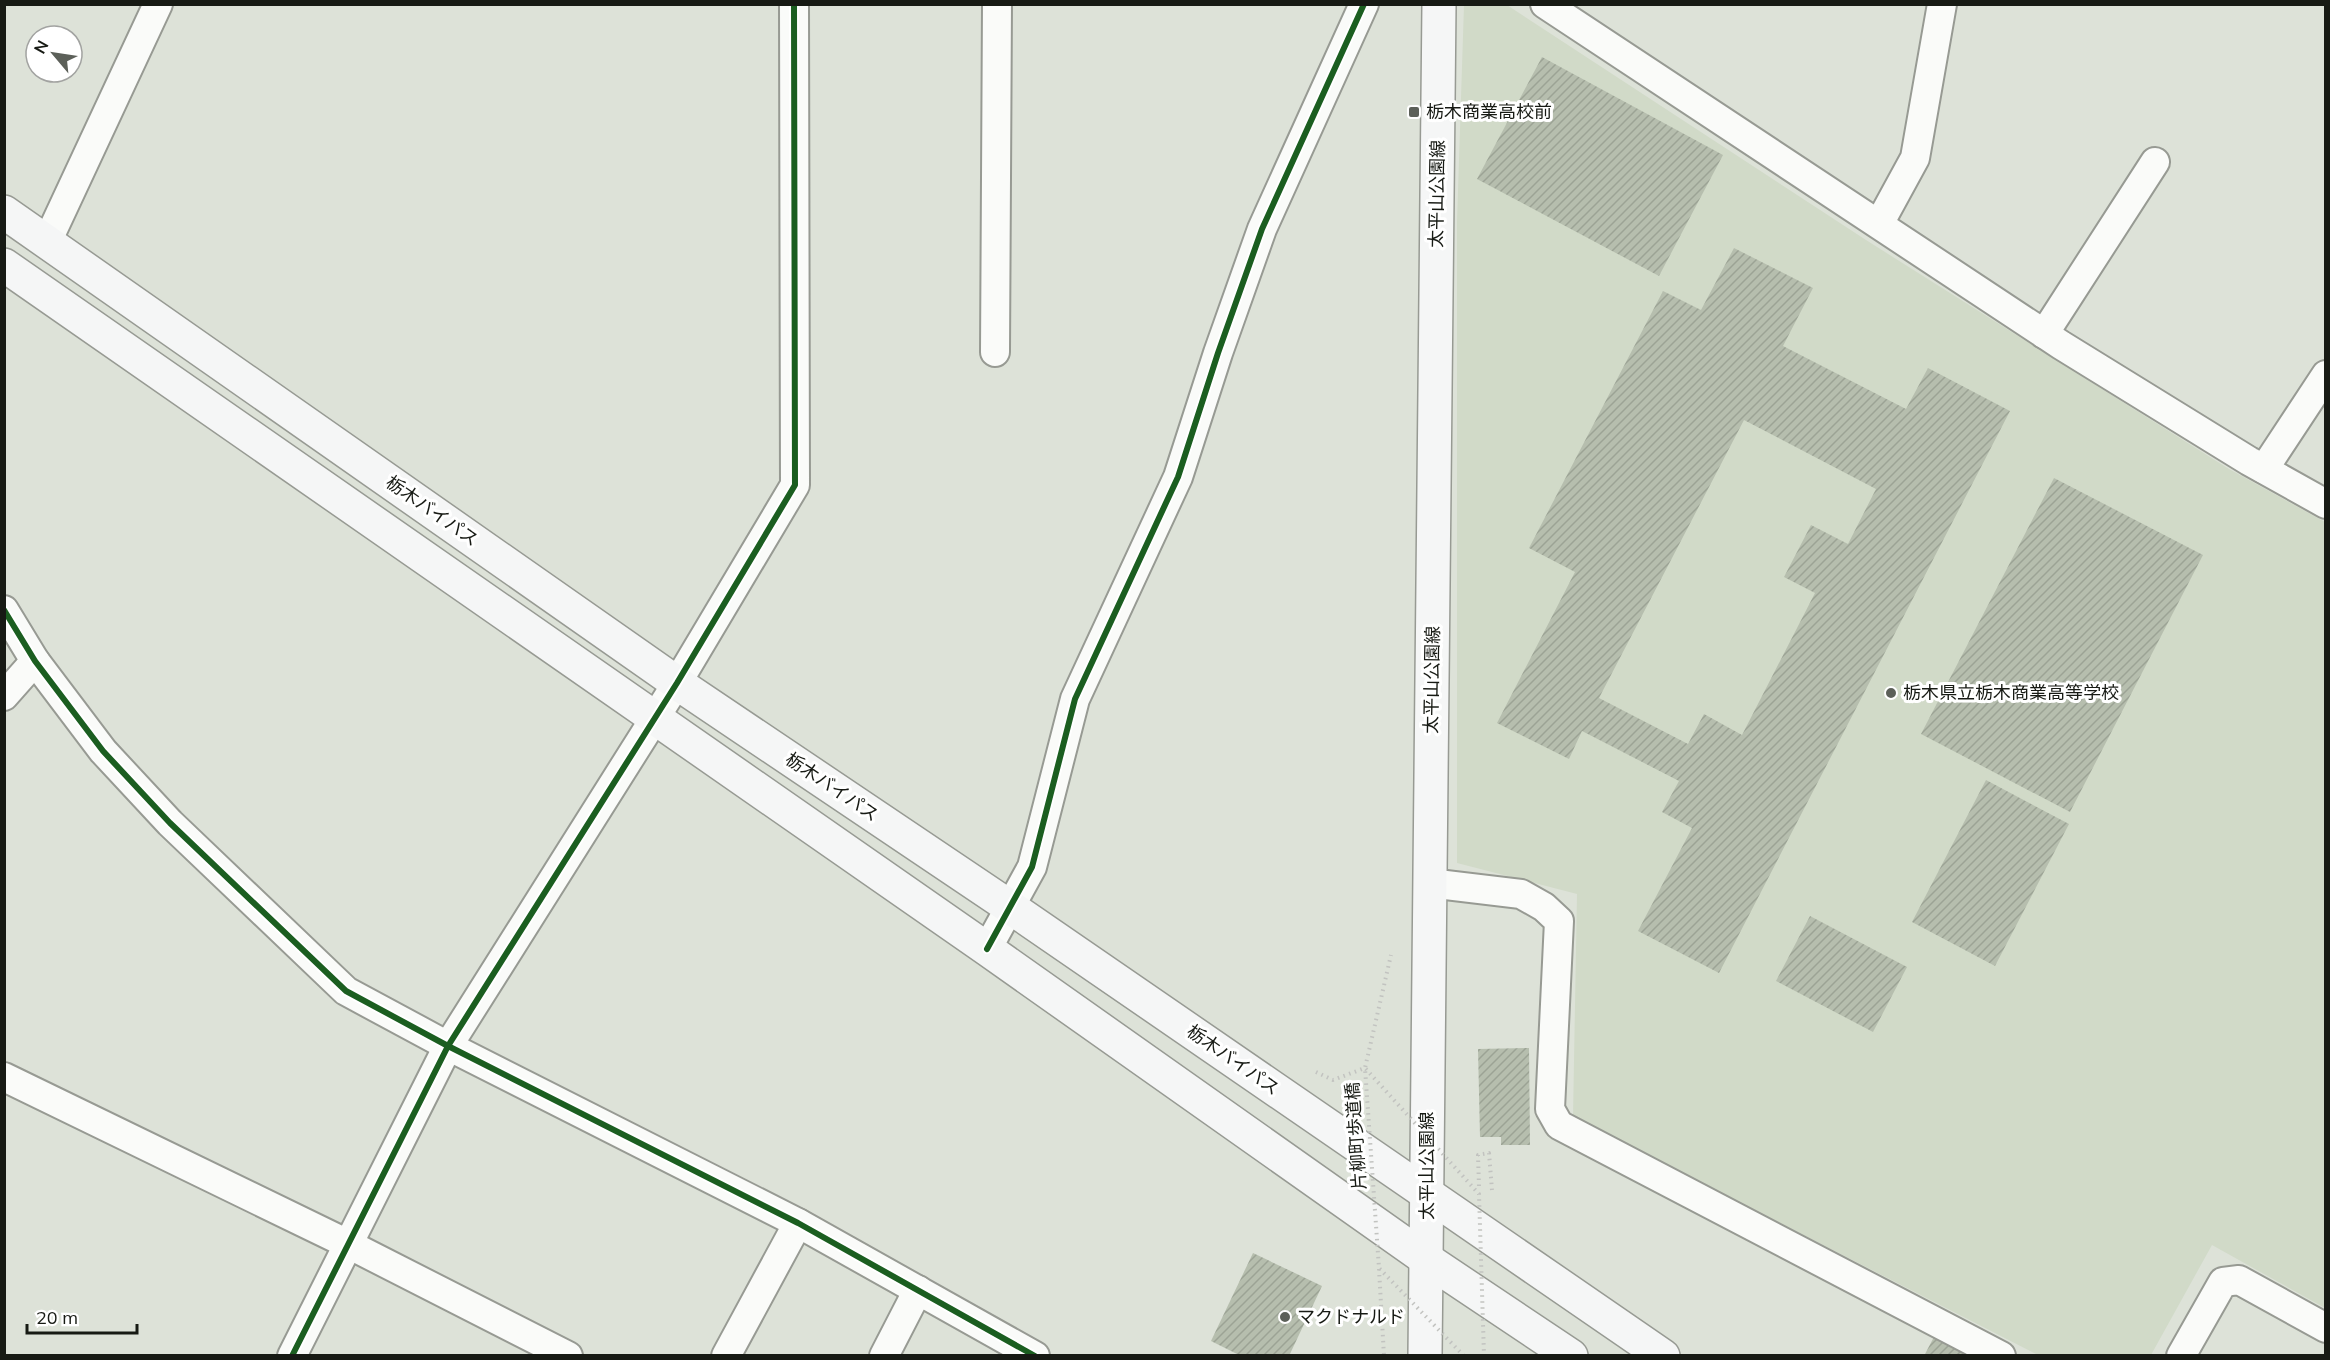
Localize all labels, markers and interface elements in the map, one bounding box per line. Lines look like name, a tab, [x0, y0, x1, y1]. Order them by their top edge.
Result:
north arrow	[24, 24, 84, 84]
text: N	[29, 37, 53, 57]
place label: 栃木商業高校前	[1426, 100, 1552, 123]
marker: 栃木商業高校前	[1407, 105, 1421, 119]
street label: 太平山公園線	[1424, 140, 1449, 248]
street label: 栃木バイパス	[382, 470, 483, 551]
street label: 太平山公園線	[1419, 626, 1444, 734]
place label: 栃木県立栃木商業高等学校	[1903, 681, 2119, 704]
marker: 栃木県立栃木商業高等学校	[1884, 686, 1898, 700]
street label: 栃木バイパス	[781, 747, 883, 826]
street label: 栃木バイパス	[1183, 1019, 1284, 1100]
street label: 片柳町歩道橋	[1340, 1081, 1371, 1191]
street label: 太平山公園線	[1415, 1112, 1438, 1220]
scale bar	[27, 1297, 136, 1335]
place label: マクドナルド	[1297, 1305, 1405, 1328]
text: 20 m	[36, 1306, 78, 1329]
marker: マクドナルド	[1278, 1310, 1292, 1324]

